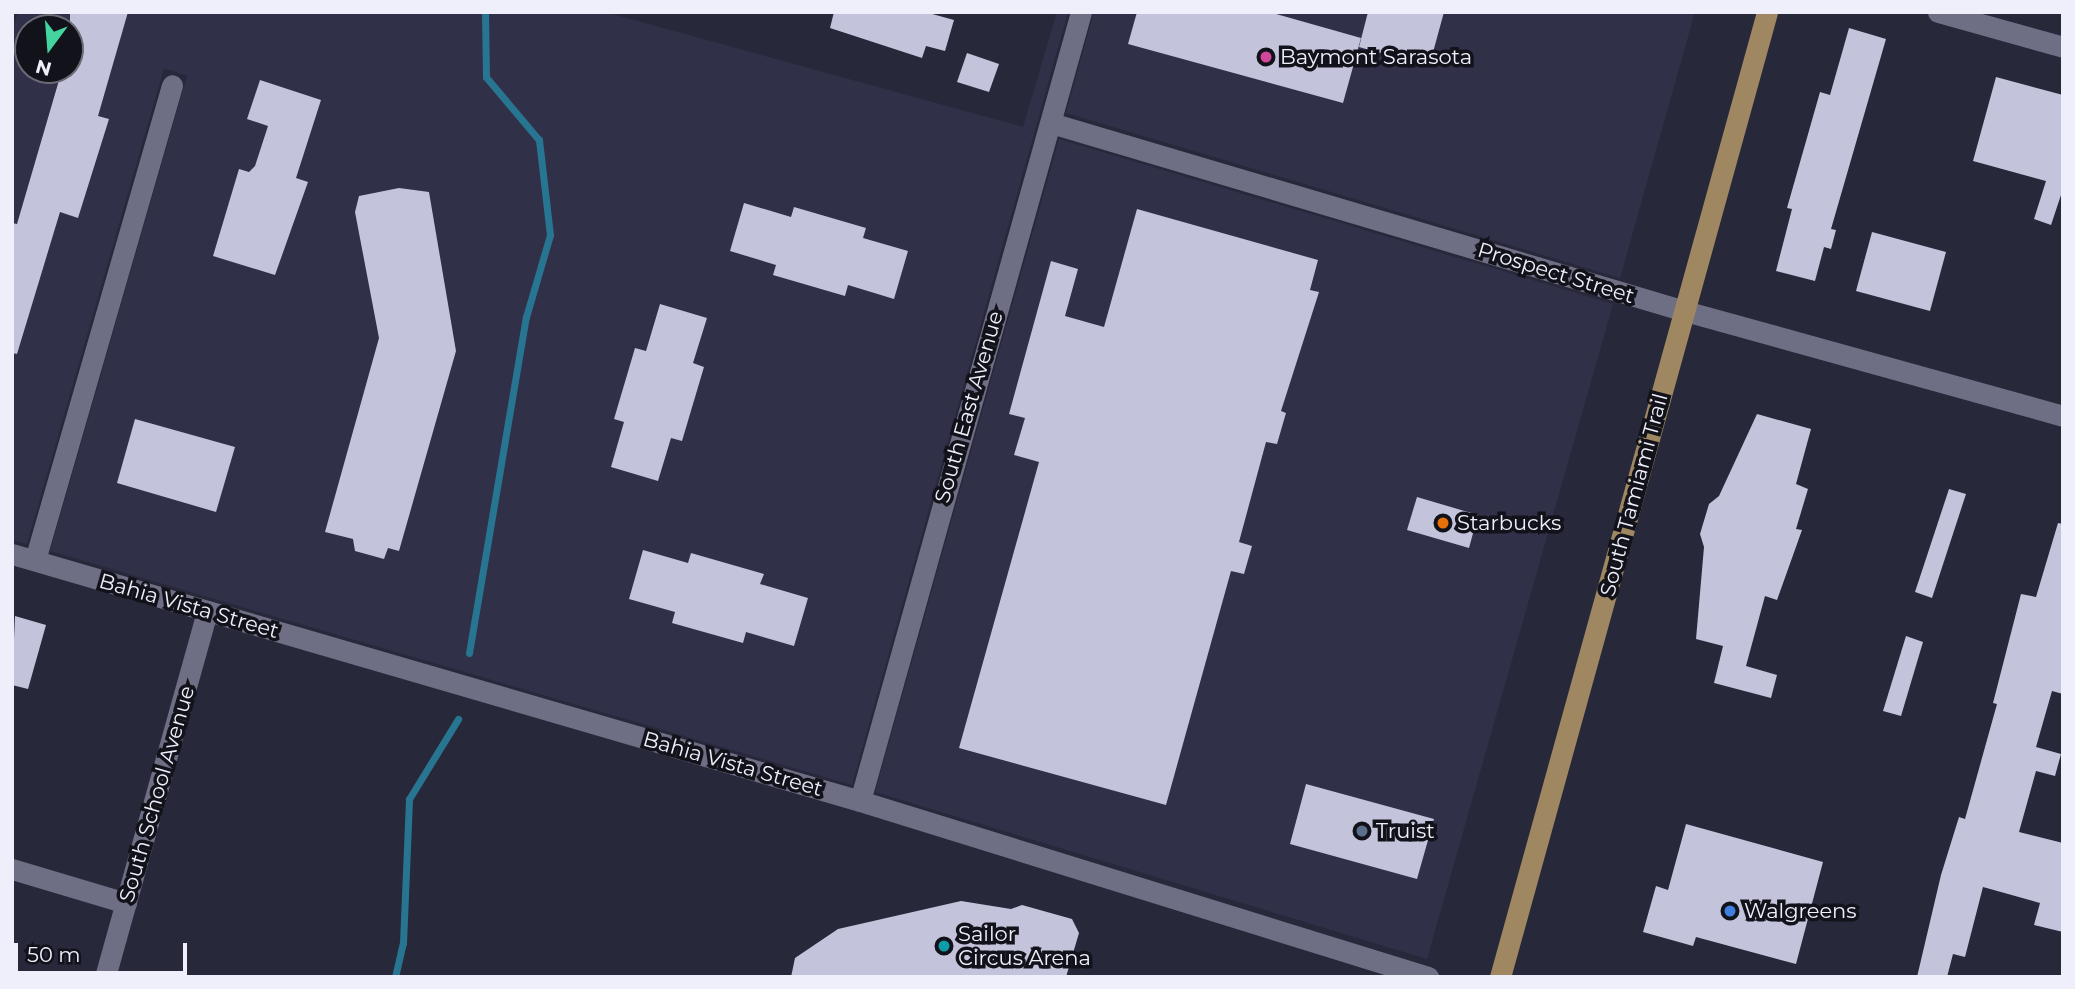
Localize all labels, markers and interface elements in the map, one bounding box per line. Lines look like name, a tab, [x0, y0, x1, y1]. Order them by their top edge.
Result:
north arrow	[14, 14, 84, 84]
place label: Baymont Sarasota	[1280, 44, 1472, 70]
marker: Baymont Sarasota	[1258, 49, 1274, 65]
text: N	[33, 55, 54, 81]
street label: Prospect Street	[1475, 237, 1637, 309]
street label: South East Avenue	[930, 308, 1008, 506]
street label: South Tamiami Trail	[1595, 391, 1673, 599]
place label: Starbucks	[1457, 510, 1561, 536]
marker: Starbucks	[1435, 515, 1451, 531]
street label: Bahia Vista Street	[96, 568, 282, 644]
street label: South School Avenue	[114, 683, 200, 905]
street label: Bahia Vista Street	[640, 726, 826, 802]
place label: Truist	[1376, 818, 1435, 844]
marker: Truist	[1354, 823, 1370, 839]
place label: Walgreens	[1744, 898, 1857, 924]
marker: Walgreens	[1722, 903, 1738, 919]
place label: Sailor Circus Arena	[958, 921, 1091, 971]
scale bar	[18, 930, 191, 974]
marker: Sailor Circus Arena	[936, 938, 952, 954]
text: 50 m	[27, 942, 81, 967]

